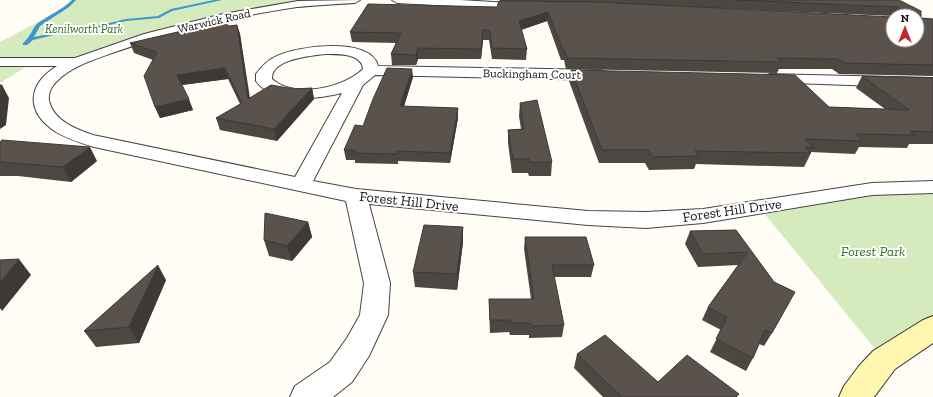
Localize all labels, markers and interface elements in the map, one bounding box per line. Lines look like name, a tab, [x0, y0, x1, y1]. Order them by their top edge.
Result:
street label: Warwick Road	[176, 6, 252, 36]
north arrow	[885, 8, 925, 48]
text: N	[901, 12, 910, 25]
park label: Kenilworth Park	[45, 22, 124, 36]
street label: Buckingham Court	[483, 66, 582, 82]
street label: Forest Hill Drive	[358, 188, 460, 215]
street label: Forest Hill Drive	[681, 195, 783, 226]
park label: Forest Park	[841, 243, 905, 260]

